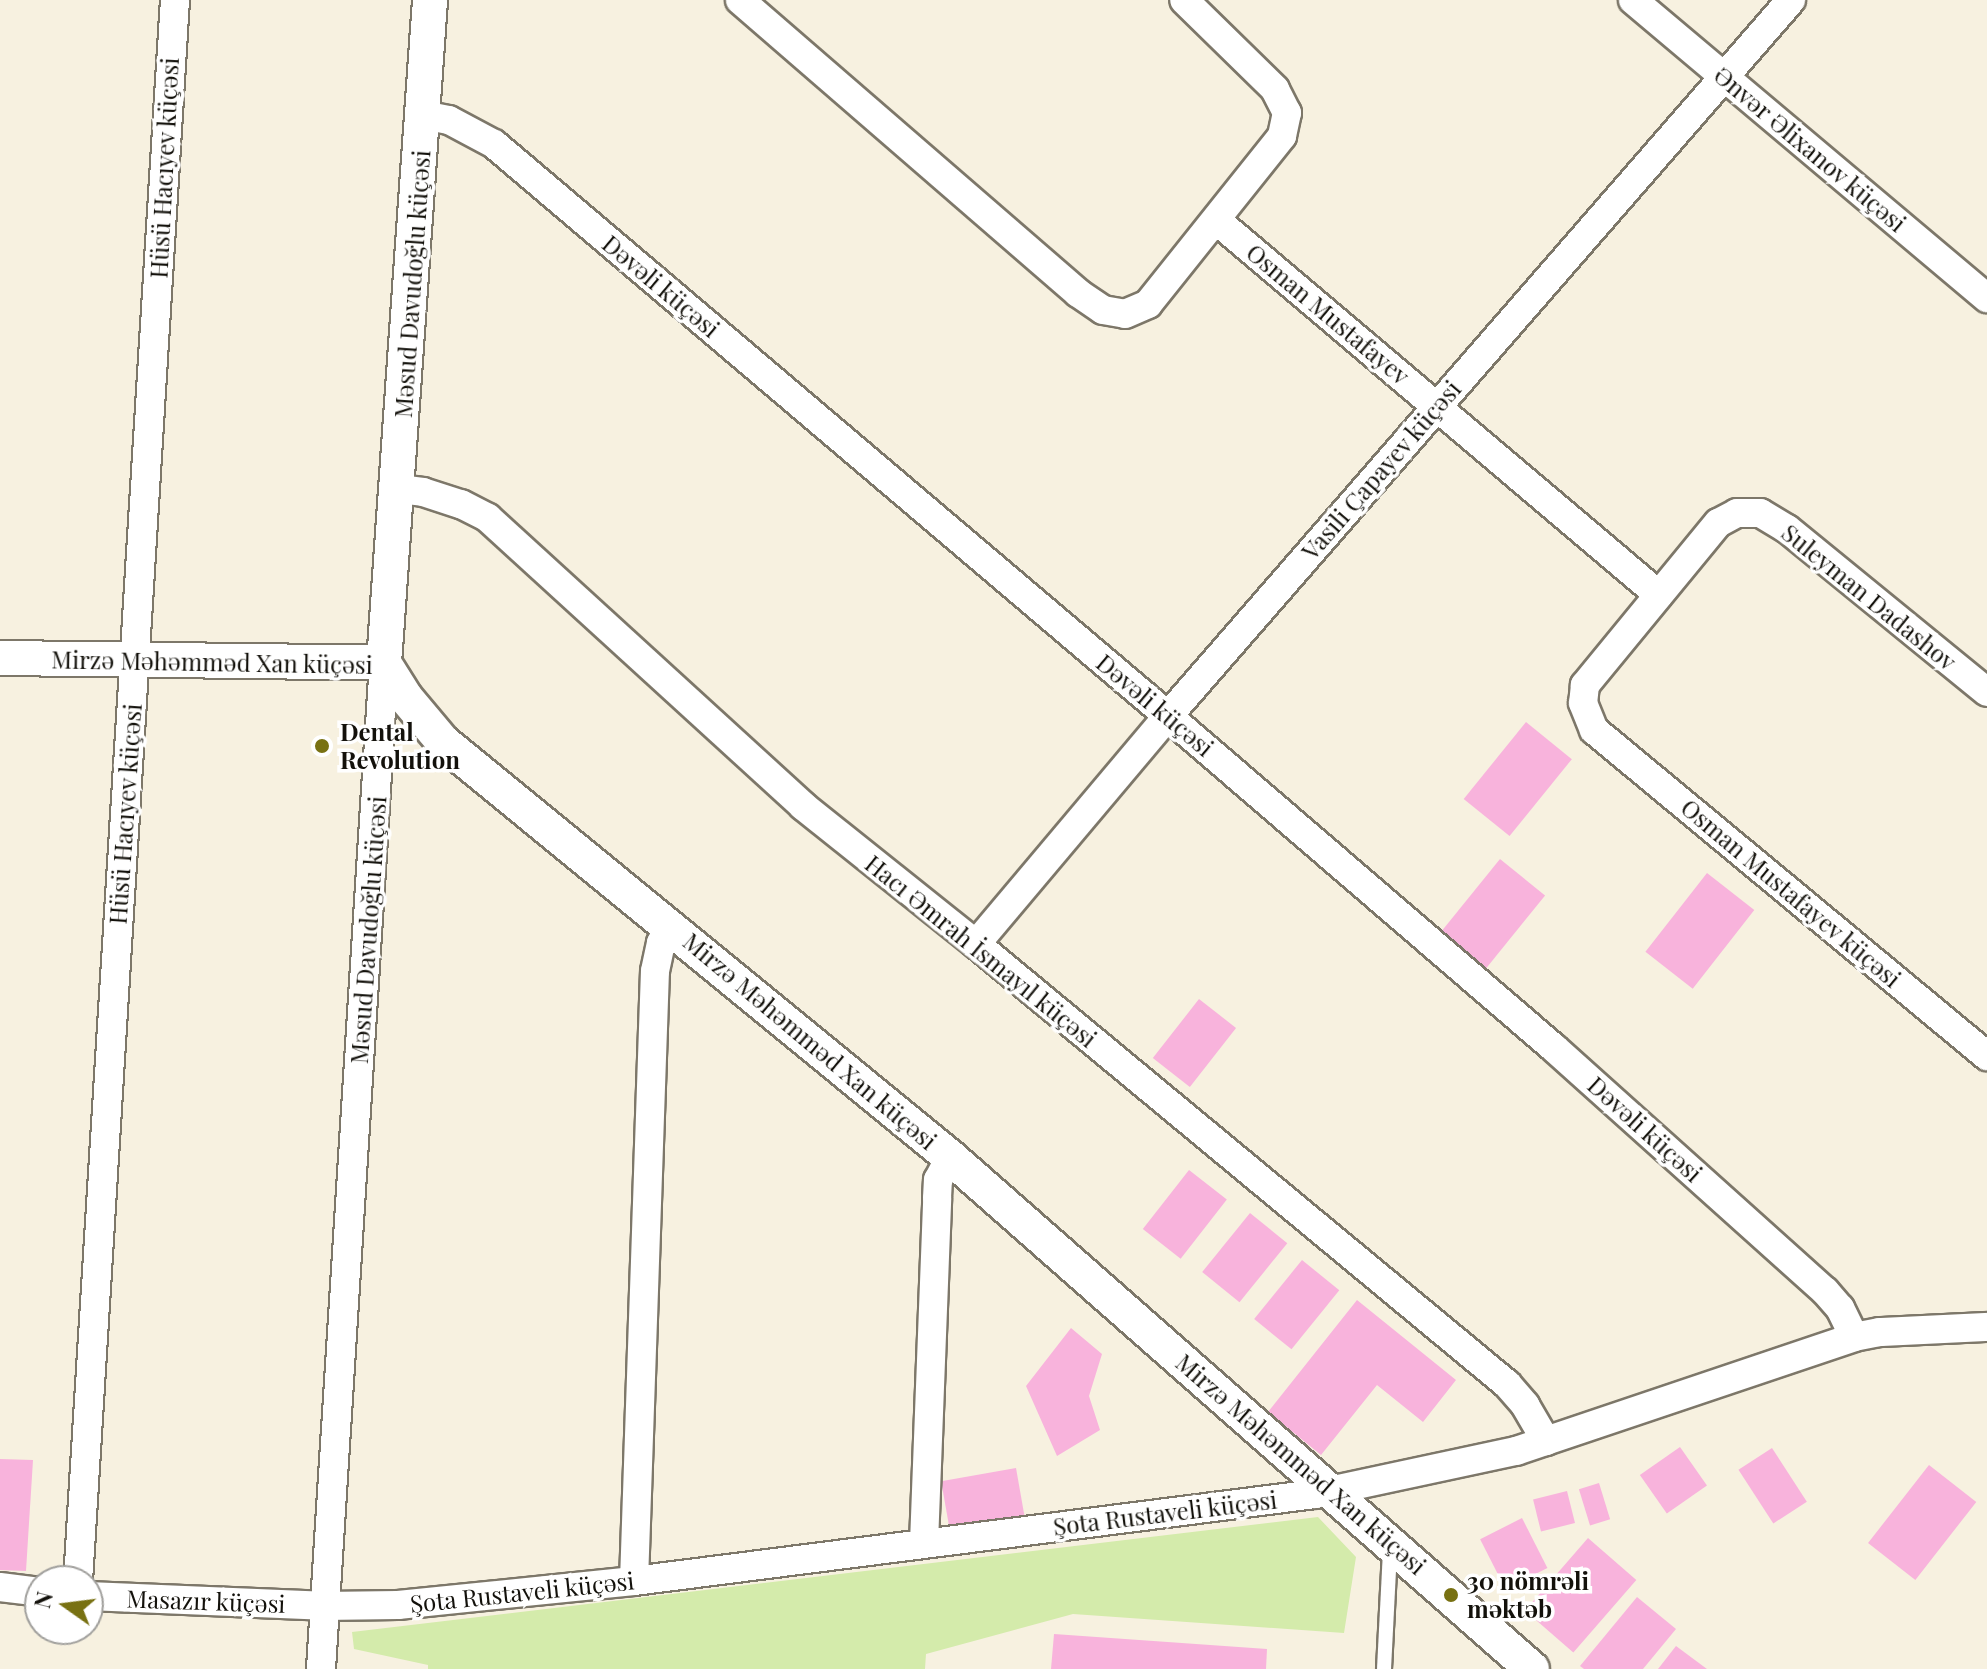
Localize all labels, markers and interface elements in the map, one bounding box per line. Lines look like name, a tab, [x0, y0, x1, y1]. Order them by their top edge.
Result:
street label: Hüsü Hacıyev küçəsi	[144, 56, 184, 280]
street label: Ənvər Əlixanov küçəsi	[1707, 60, 1913, 238]
street label: Məsud Davudoğlu küçəsi	[388, 149, 436, 419]
street label: Dəvəli küçəsi	[596, 229, 726, 343]
street label: Osman Mustafayev	[1241, 238, 1415, 390]
street label: Vasili Çapayev küçəsi	[1295, 374, 1467, 566]
street label: Suleyman Dadashov	[1776, 518, 1962, 676]
street label: Mirzə Məhəmməd Xan küçəsi	[50, 645, 374, 679]
street label: Dəvəli küçəsi	[1090, 648, 1220, 762]
street label: Hüsü Hacıyev küçəsi	[103, 702, 147, 926]
place label: Dental Revolution	[340, 718, 460, 774]
marker: Dental Revolution	[311, 735, 333, 757]
street label: Osman Mustafayev küçəsi	[1675, 792, 1907, 994]
street label: Məsud Davudoğlu küçəsi	[344, 795, 392, 1065]
street label: Hacı Əmrah İsmayıl küçəsi	[859, 849, 1103, 1053]
street label: Mirzə Məhəmməd Xan küçəsi	[677, 926, 943, 1156]
street label: Dəvəli küçəsi	[1582, 1070, 1708, 1188]
street label: Mirzə Məhəmməd Xan küçəsi	[1170, 1347, 1432, 1581]
street label: Şota Rustaveli küçəsi	[1051, 1485, 1279, 1541]
north arrow	[24, 1565, 104, 1645]
street label: Şota Rustaveli küçəsi	[408, 1566, 636, 1618]
place label: 30 nömrəli məktəb	[1467, 1567, 1589, 1623]
street label: Masazır küçəsi	[125, 1584, 287, 1618]
marker: 30 nömrəli məktəb	[1442, 1586, 1460, 1604]
text: N	[26, 1588, 59, 1611]

